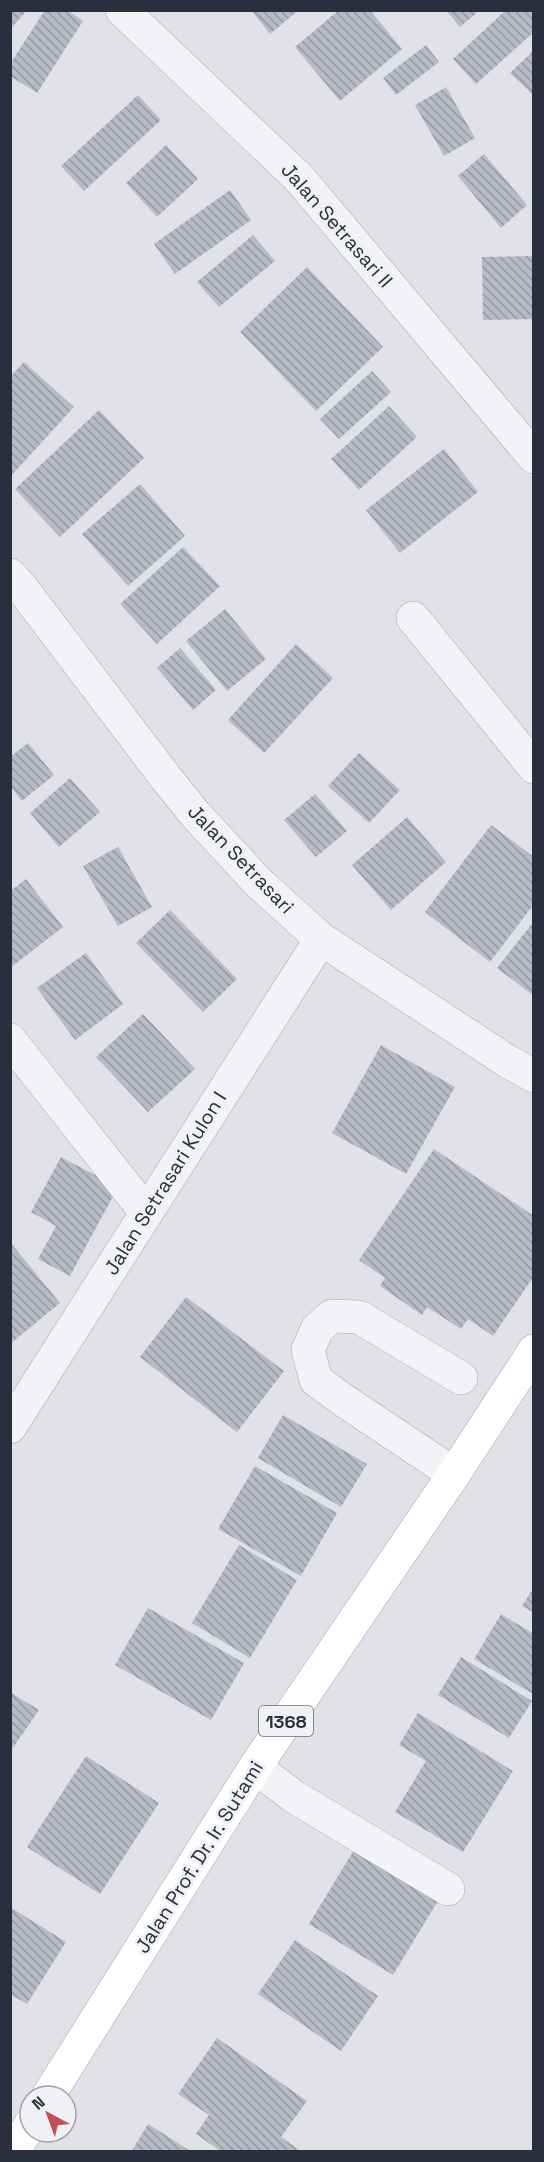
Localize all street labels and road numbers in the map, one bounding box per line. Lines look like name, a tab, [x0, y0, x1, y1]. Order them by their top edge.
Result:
street label: Jalan Setrasari II	[276, 157, 398, 293]
street label: Jalan Setrasari	[182, 799, 300, 919]
street label: Jalan Setrasari Kulon I	[98, 1086, 232, 1280]
road number: 1368	[259, 1706, 313, 1736]
street label: Jalan Prof. Dr. Ir. Sutami	[129, 1756, 269, 1958]

